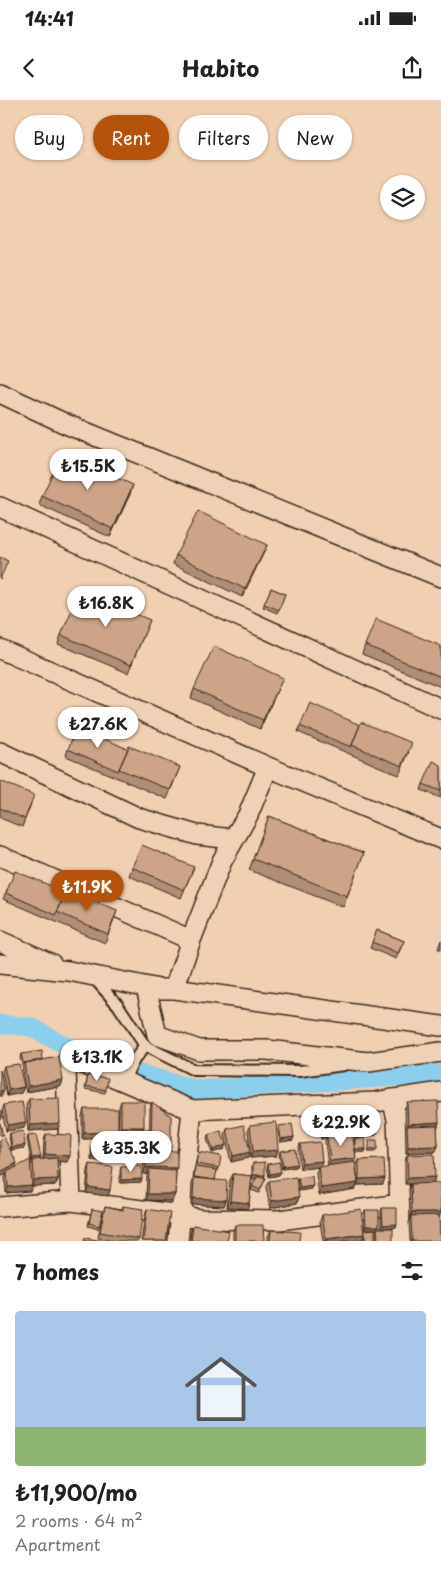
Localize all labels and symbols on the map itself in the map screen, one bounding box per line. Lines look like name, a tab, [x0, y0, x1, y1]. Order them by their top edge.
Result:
pin: ₺15.5K	[47, 448, 129, 491]
pin: ₺16.8K	[65, 586, 147, 628]
pin: ₺27.6K	[57, 706, 139, 749]
pin: ₺11.9K	[46, 870, 128, 912]
pin: ₺13.1K	[56, 1040, 138, 1082]
pin: ₺22.9K	[300, 1104, 382, 1147]
pin: ₺35.3K	[90, 1130, 172, 1173]

